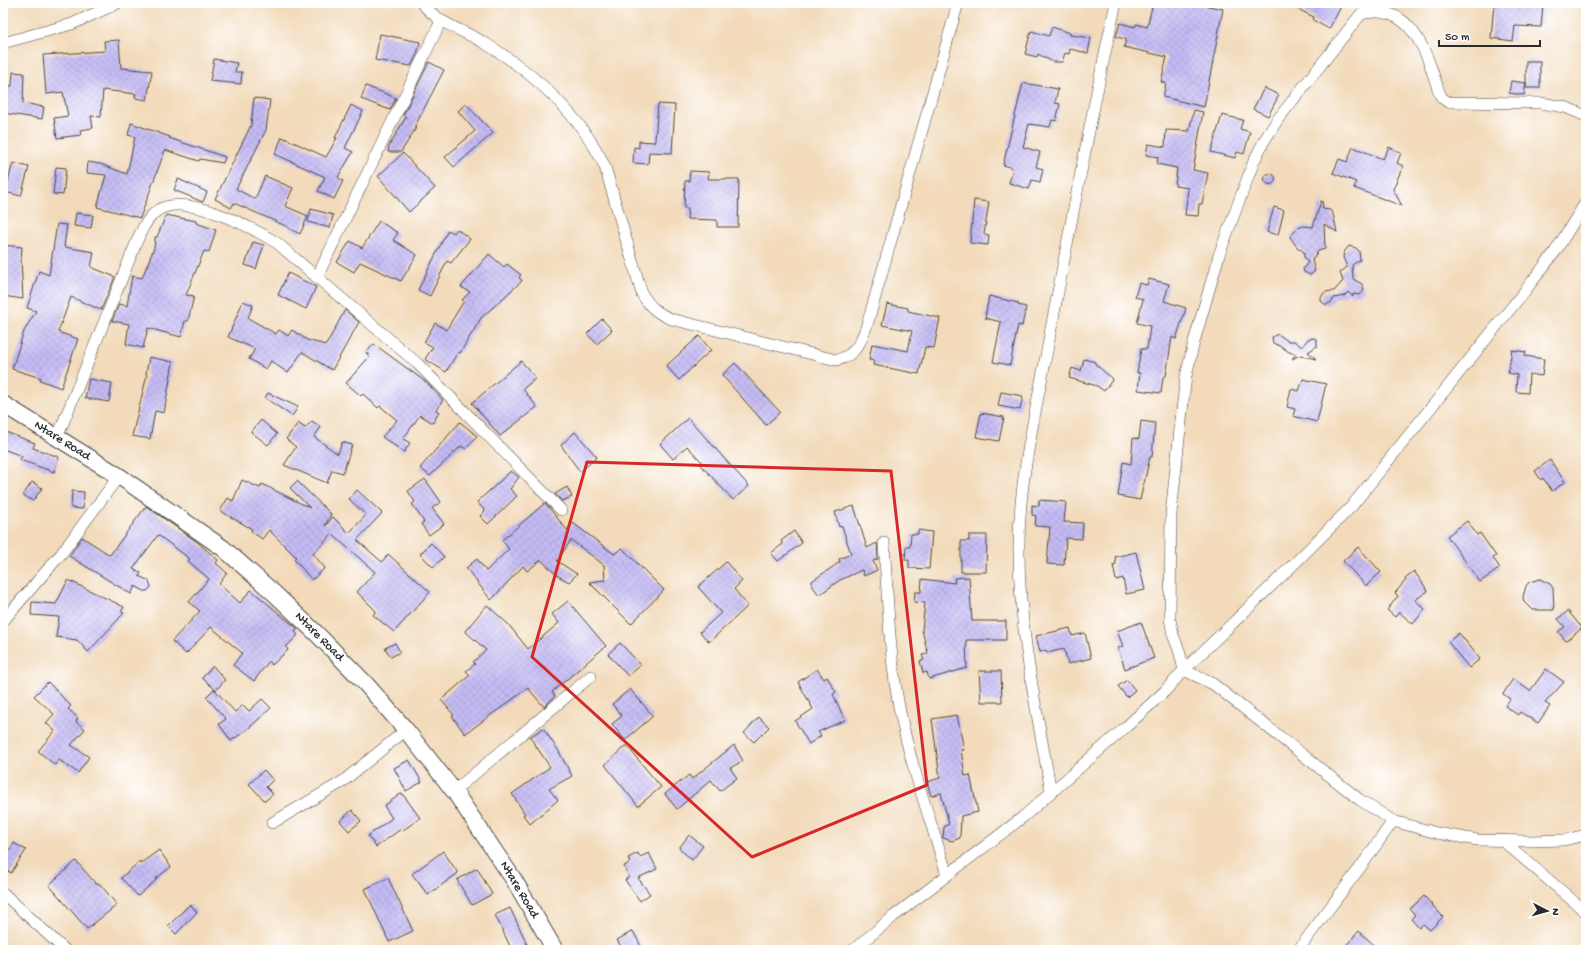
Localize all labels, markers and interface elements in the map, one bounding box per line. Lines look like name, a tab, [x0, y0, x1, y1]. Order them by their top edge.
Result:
scale bar	[1439, 22, 1540, 48]
text: 50 m	[1445, 31, 1470, 45]
street label: Ntare Road	[31, 418, 94, 465]
street label: Ntare Road	[291, 609, 348, 666]
street label: Ntare Road	[496, 859, 543, 922]
north arrow	[1527, 891, 1567, 931]
text: N	[1549, 908, 1561, 916]

